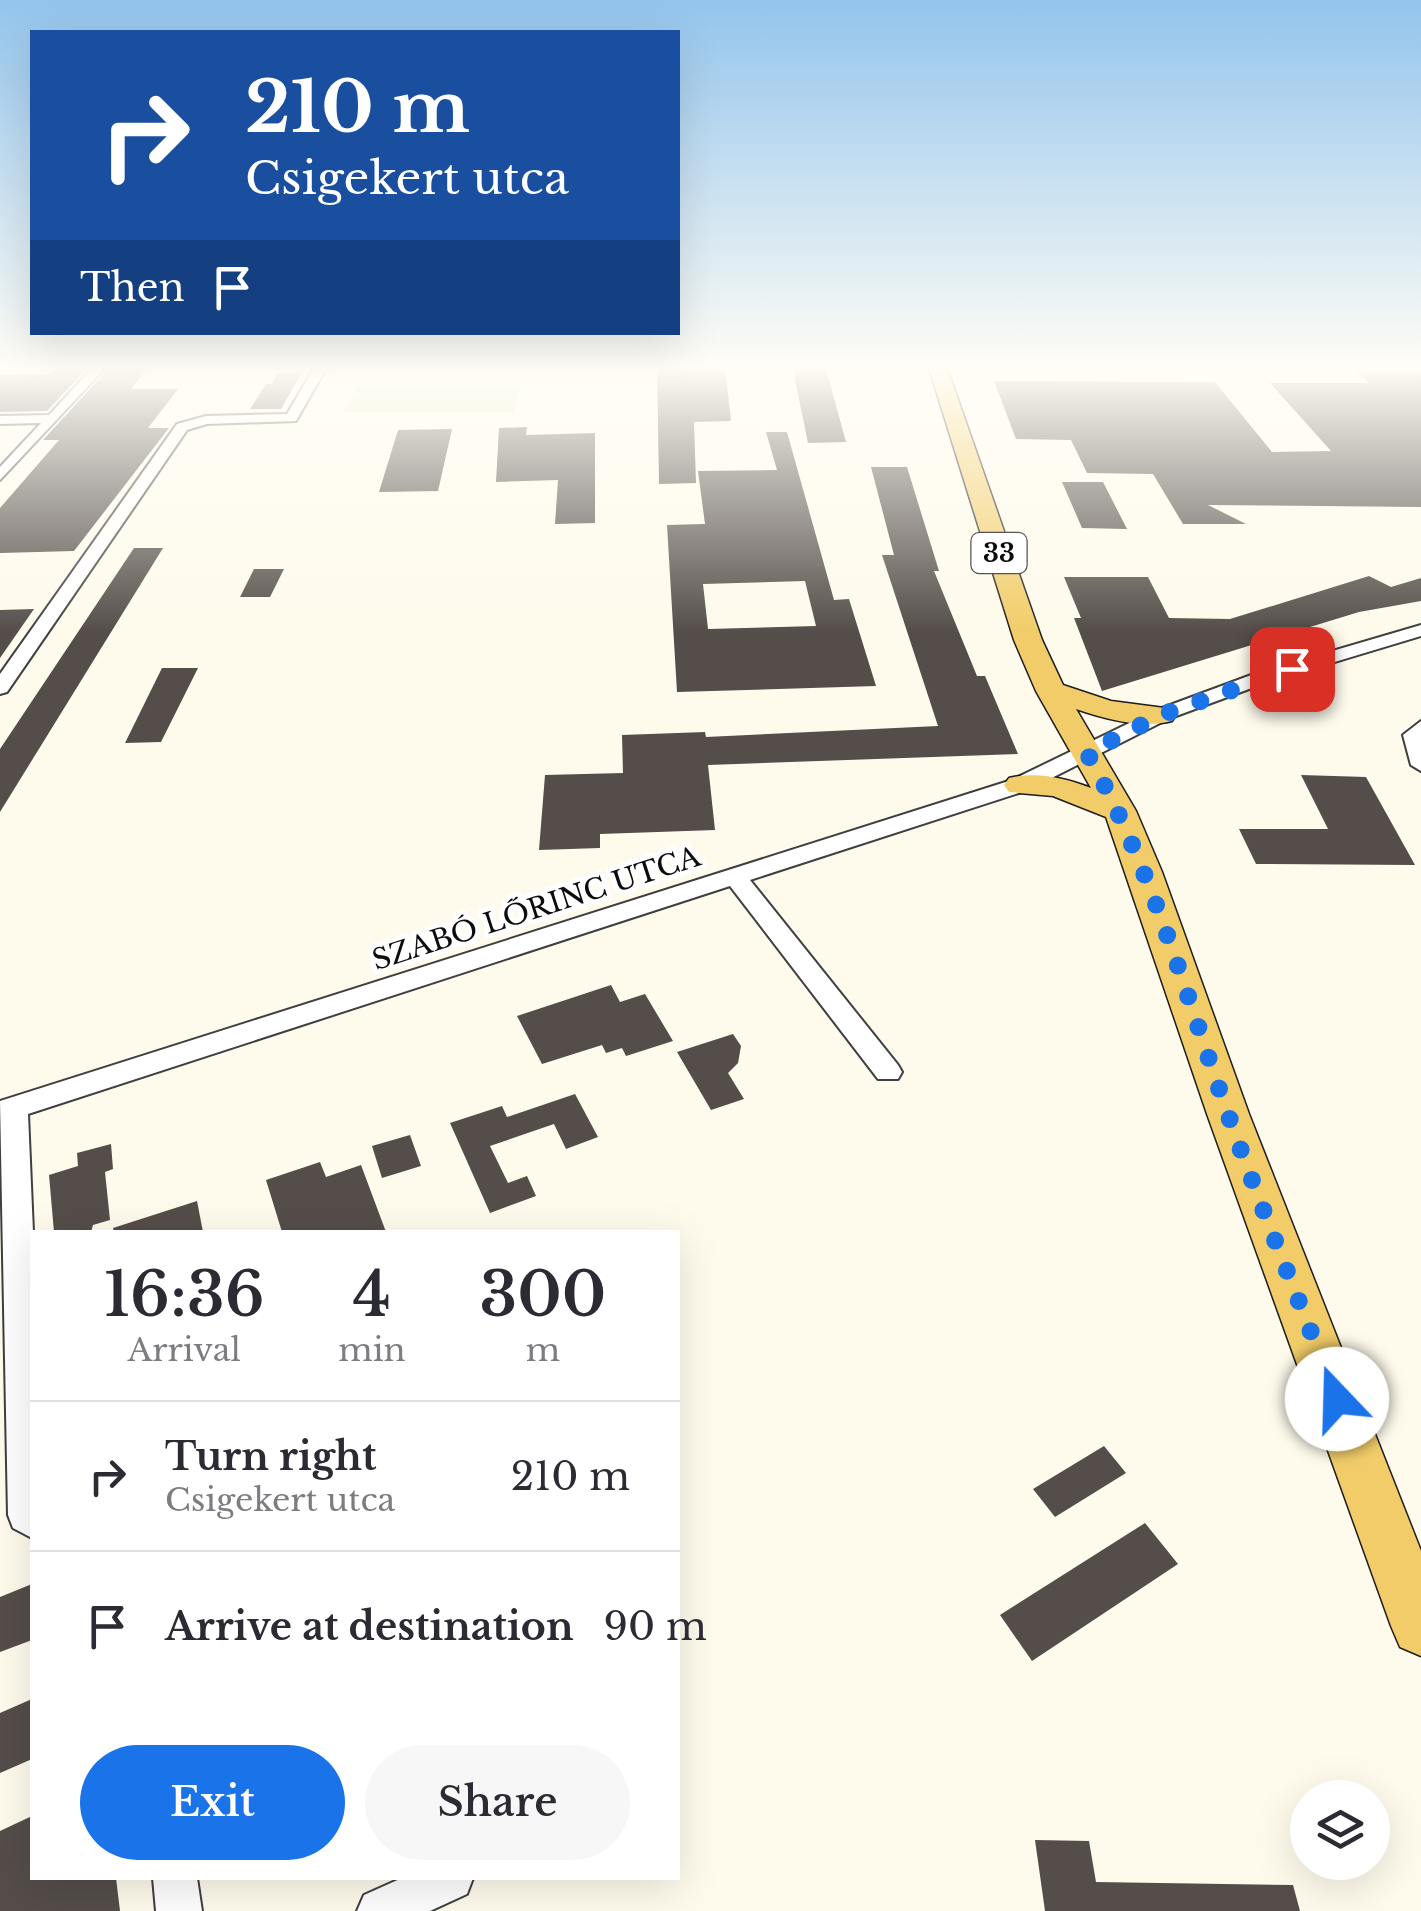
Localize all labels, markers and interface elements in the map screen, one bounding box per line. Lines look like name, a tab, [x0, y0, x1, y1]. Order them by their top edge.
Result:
text: 210 m	[245, 64, 470, 151]
icon: right	[80, 70, 210, 200]
text: Csigekert utca	[245, 150, 569, 206]
icon: arrive	[205, 260, 260, 315]
text: Then	[80, 264, 185, 311]
road number: 33	[972, 533, 1026, 573]
pin	[1250, 627, 1335, 712]
icon: arrive	[1265, 642, 1320, 697]
street label: SZABÓ LŐRINC UTCA	[368, 839, 705, 978]
text: 16:36	[104, 1258, 265, 1332]
text: 4	[353, 1258, 391, 1332]
text: 300	[479, 1258, 606, 1332]
text: Arrival	[128, 1330, 241, 1370]
text: min	[338, 1330, 406, 1370]
text: m	[526, 1330, 560, 1370]
position arrow	[1285, 1347, 1389, 1451]
text: Turn right	[165, 1433, 376, 1480]
icon: right	[80, 1449, 135, 1504]
text: 210 m	[511, 1453, 630, 1500]
text: Csigekert utca	[165, 1480, 395, 1520]
icon: arrive	[80, 1599, 135, 1654]
text: Arrive at destination	[165, 1603, 574, 1650]
text: 90 m	[604, 1603, 707, 1650]
button: Exit	[80, 1745, 345, 1860]
button: Share	[365, 1745, 630, 1860]
map controls	[1290, 1780, 1390, 1880]
button: layers	[1290, 1780, 1390, 1880]

